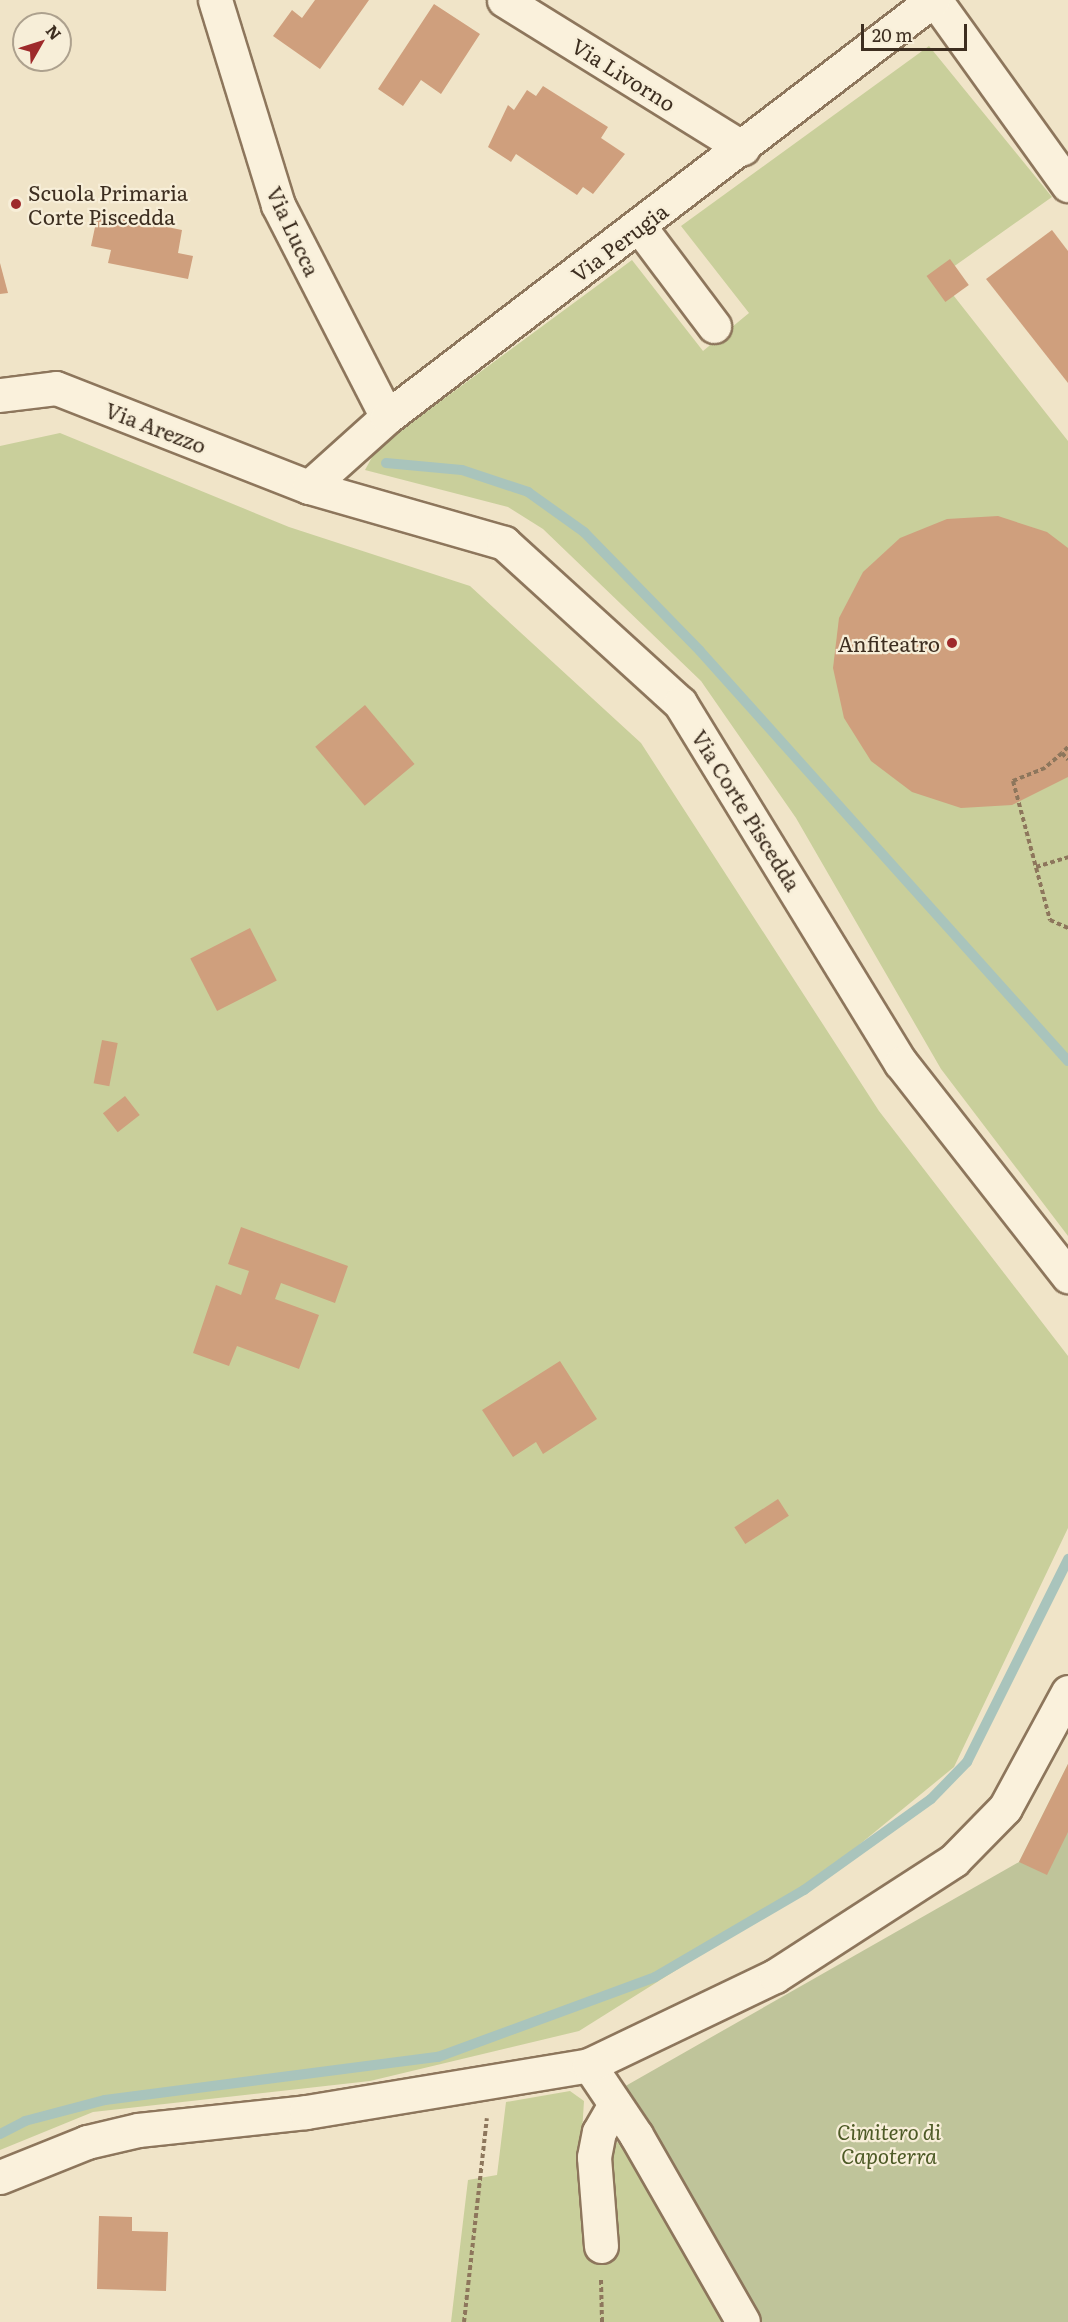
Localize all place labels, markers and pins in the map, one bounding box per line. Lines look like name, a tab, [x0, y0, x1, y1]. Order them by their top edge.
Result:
place label: Scuola Primaria Corte Piscedda	[28, 179, 188, 229]
marker: Scuola Primaria Corte Piscedda	[9, 197, 23, 211]
place label: Anfiteatro	[838, 630, 940, 656]
marker: Anfiteatro	[945, 636, 959, 650]

